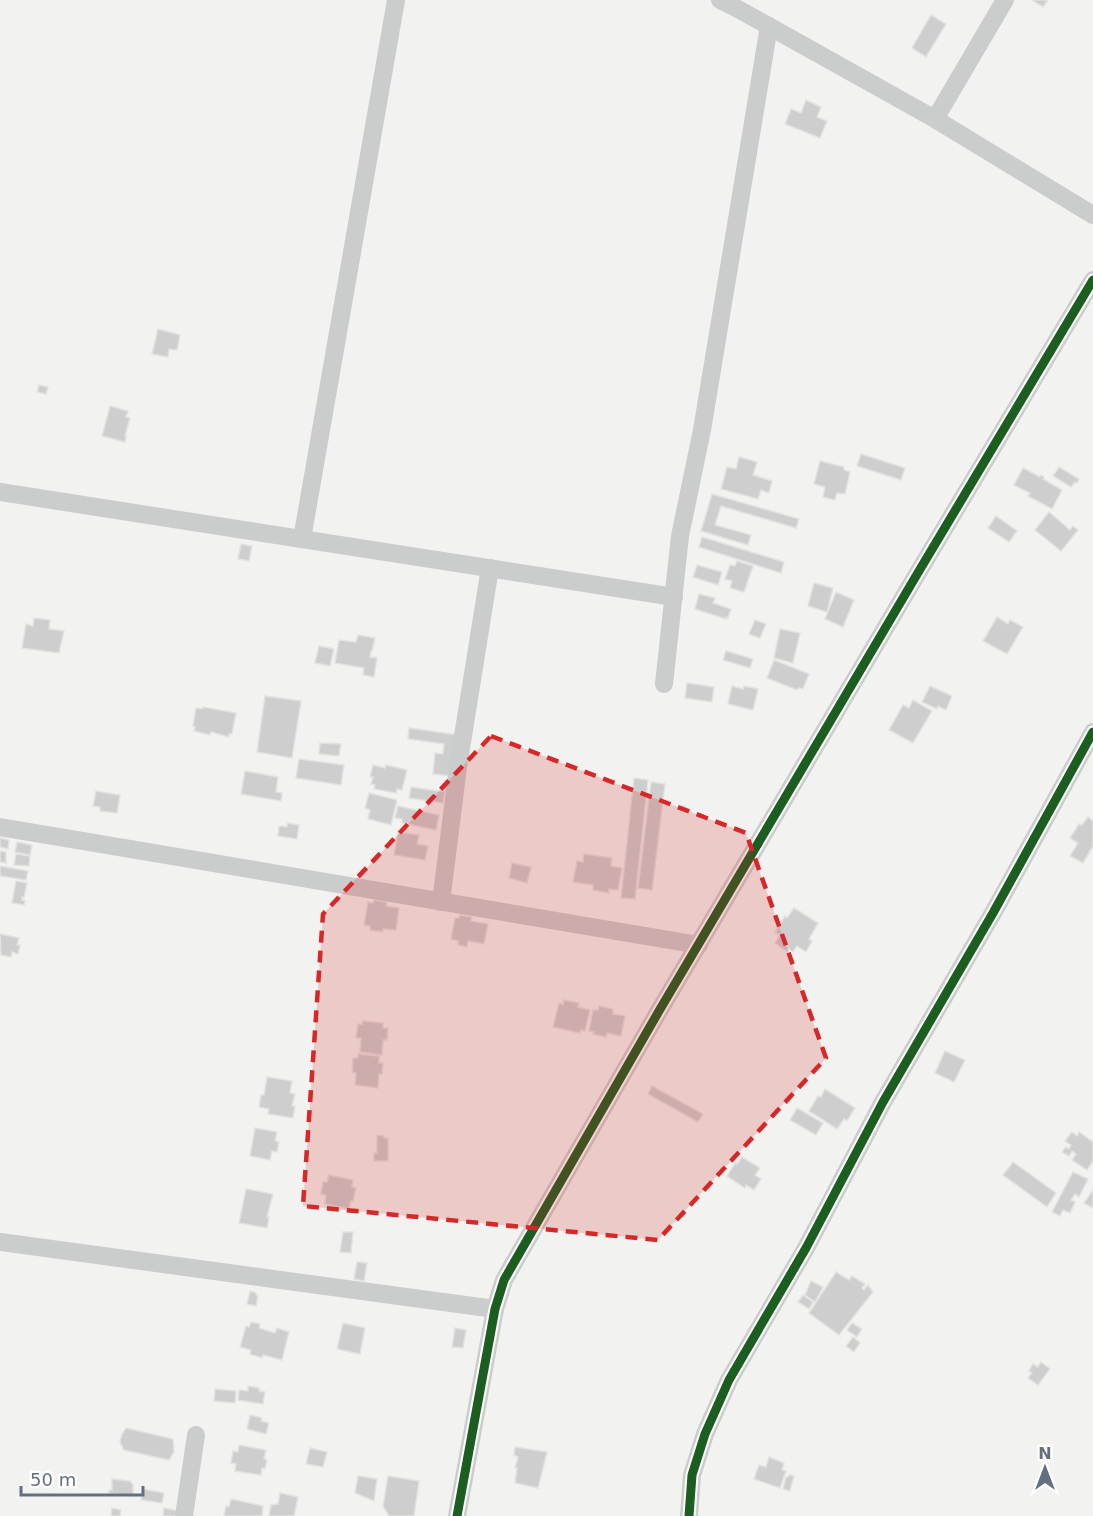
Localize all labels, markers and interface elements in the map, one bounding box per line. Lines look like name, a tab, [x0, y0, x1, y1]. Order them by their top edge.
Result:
north arrow	[1015, 1438, 1075, 1498]
text: N	[1038, 1444, 1052, 1463]
scale bar	[21, 1459, 142, 1497]
text: 50 m	[30, 1469, 76, 1490]

